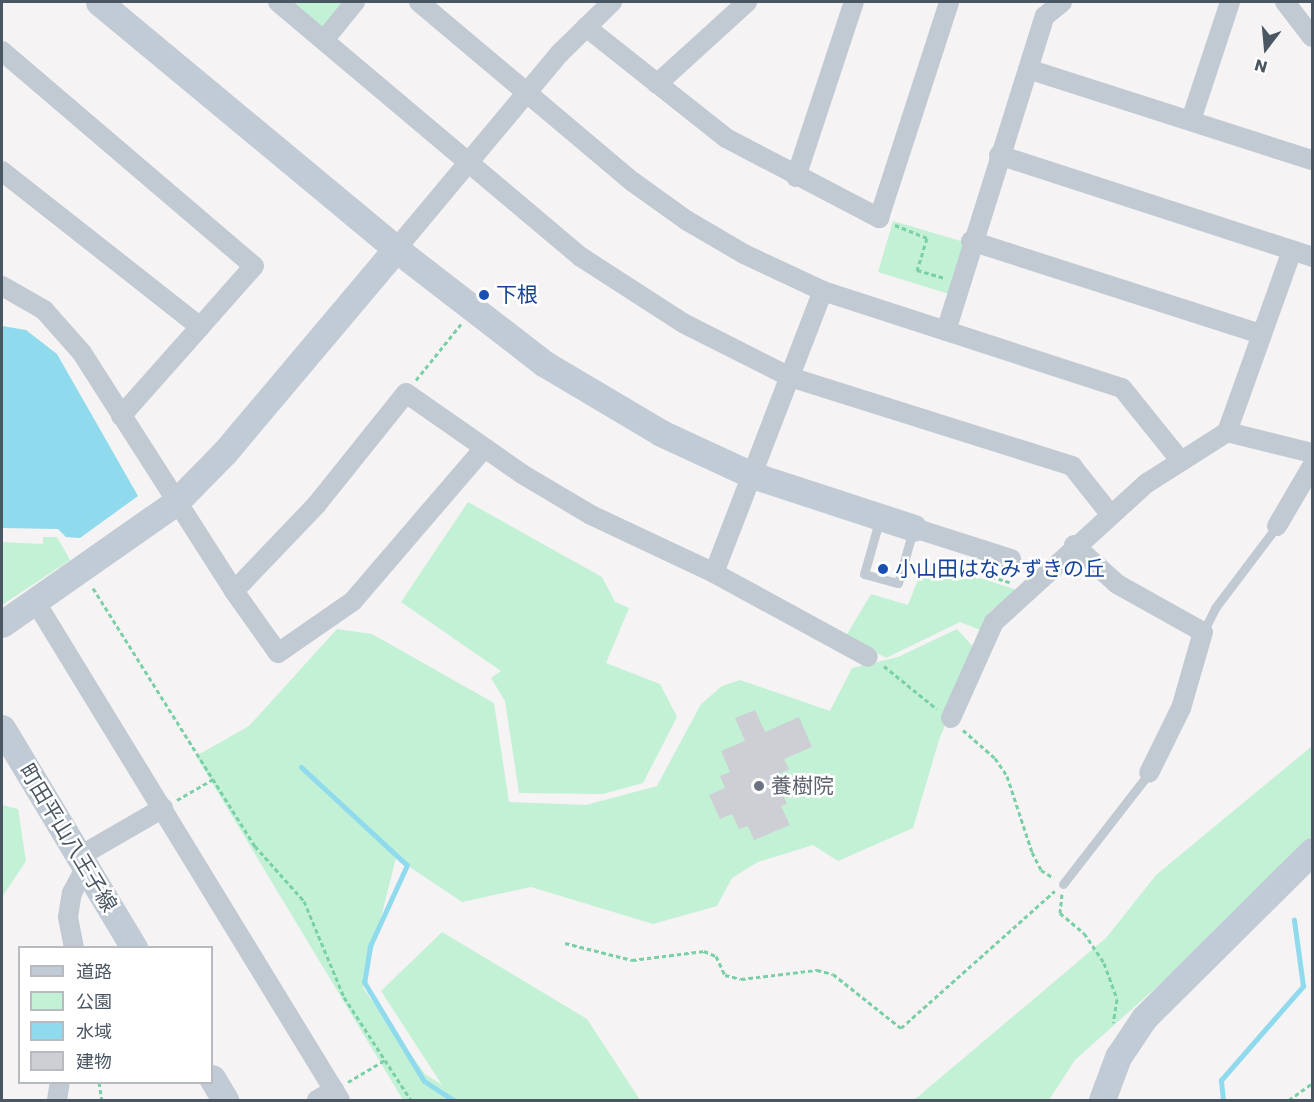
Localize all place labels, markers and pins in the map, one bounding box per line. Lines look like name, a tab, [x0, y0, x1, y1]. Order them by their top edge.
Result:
place label: 下根	[496, 282, 538, 308]
marker: 下根	[477, 288, 491, 302]
place label: 小山田はなみずきの丘	[895, 556, 1105, 582]
marker: 小山田はなみずきの丘	[876, 562, 890, 576]
place label: 養樹院	[771, 773, 834, 799]
marker: 養樹院	[752, 779, 766, 793]

